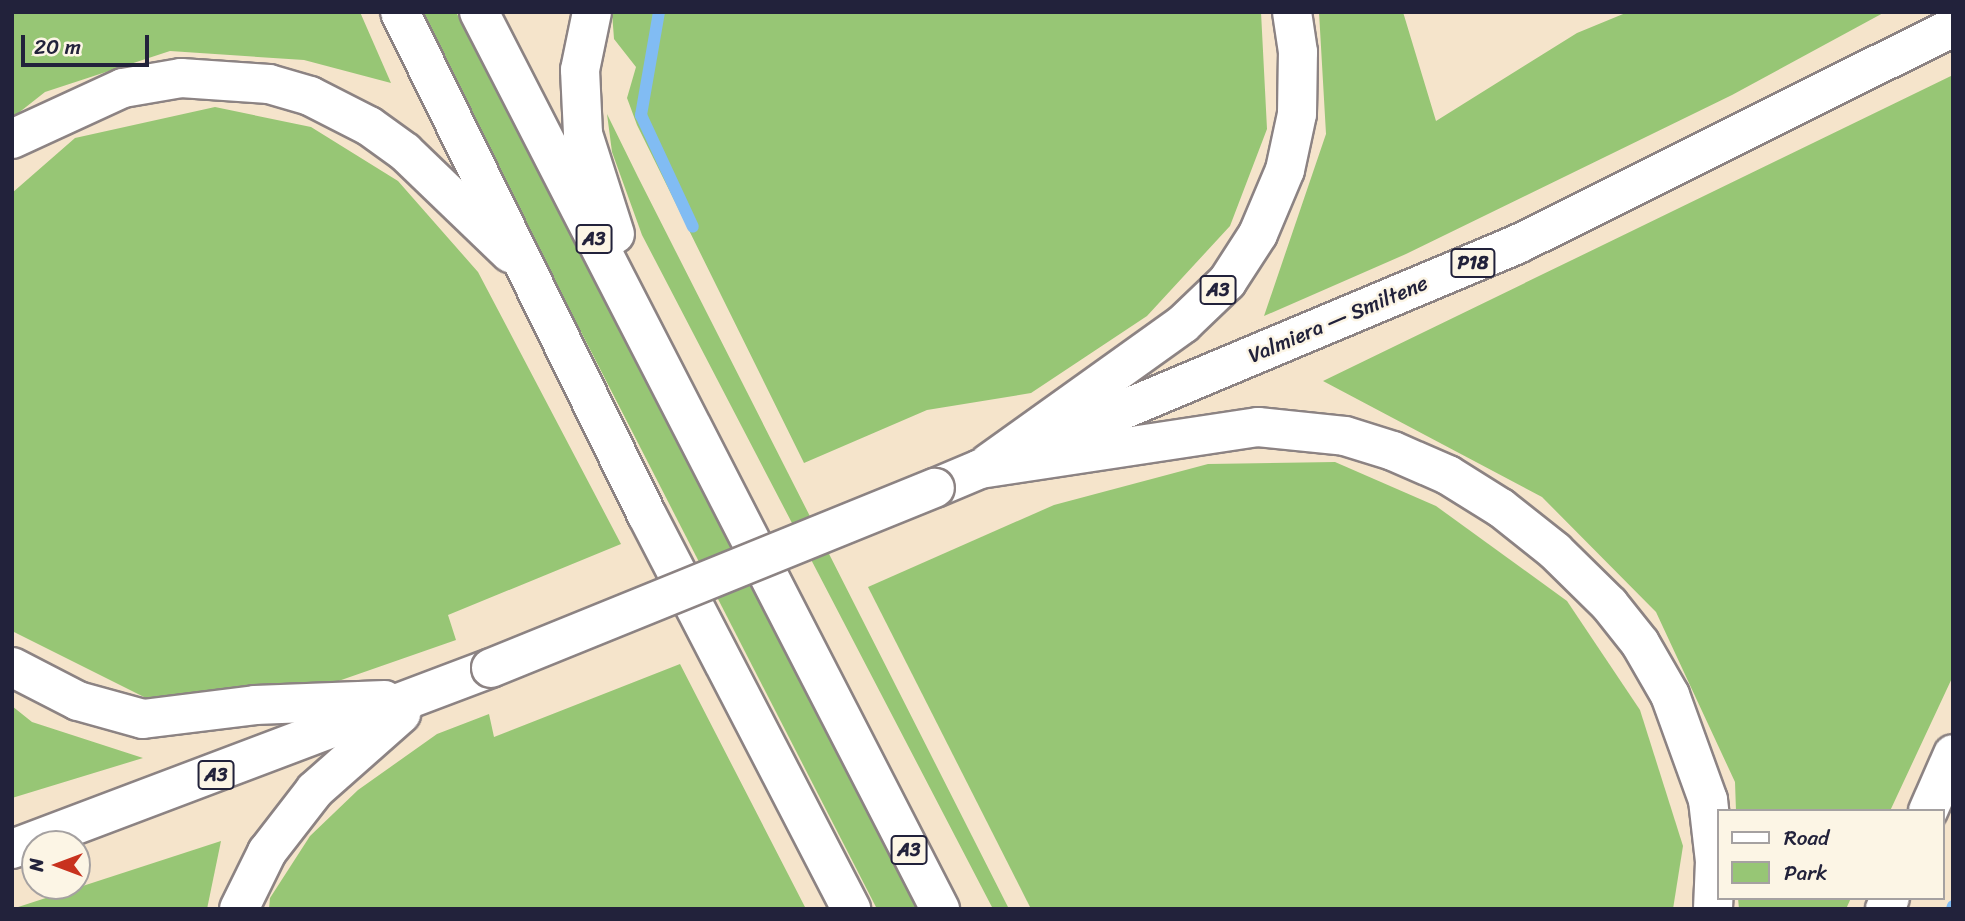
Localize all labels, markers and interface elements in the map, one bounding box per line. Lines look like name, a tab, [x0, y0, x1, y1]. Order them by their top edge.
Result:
scale bar	[24, 21, 152, 65]
text: 20 m	[34, 28, 81, 66]
road number: A3	[575, 224, 613, 255]
road number: P18	[1450, 247, 1496, 278]
street label: Valmiera — Smiltene	[1245, 270, 1431, 368]
road number: A3	[1199, 274, 1237, 306]
road number: A3	[197, 760, 235, 790]
legend	[1716, 809, 1944, 900]
text: Road	[1784, 819, 1829, 857]
north arrow	[21, 830, 91, 900]
road number: A3	[890, 834, 928, 866]
text: Park	[1784, 854, 1827, 892]
text: N	[20, 858, 53, 872]

